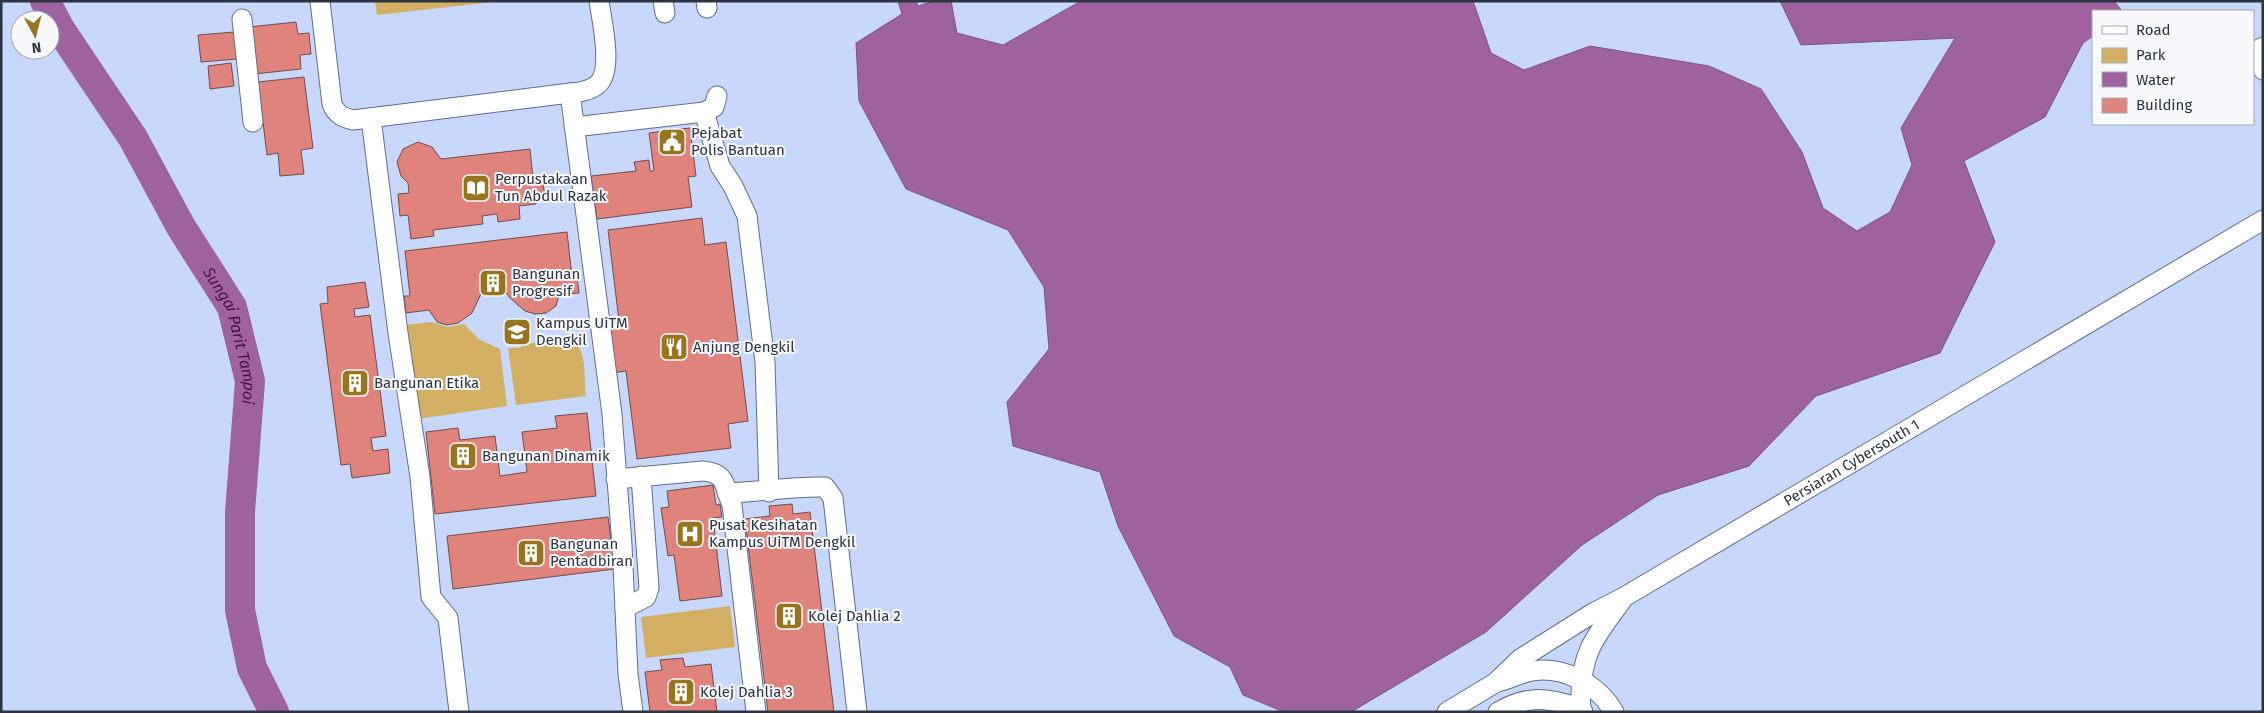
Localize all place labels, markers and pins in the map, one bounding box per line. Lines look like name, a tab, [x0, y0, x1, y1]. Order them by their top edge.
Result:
place label: Pejabat Polis Bantuan	[691, 124, 785, 159]
public building icon: Pejabat Polis Bantuan	[657, 127, 687, 157]
place label: Perpustakaan Tun Abdul Razak	[495, 170, 607, 205]
library icon: Perpustakaan Tun Abdul Razak	[461, 173, 491, 203]
place label: Bangunan Progresif	[512, 265, 580, 300]
building icon: Bangunan Progresif	[478, 268, 508, 298]
place label: Kampus UiTM Dengkil	[536, 314, 628, 349]
school or university icon: Kampus UiTM Dengkil	[502, 317, 532, 347]
restaurant icon: Anjung Dengkil	[659, 332, 689, 362]
place label: Anjung Dengkil	[693, 338, 795, 356]
building icon: Bangunan Etika	[340, 368, 370, 398]
place label: Bangunan Etika	[374, 374, 479, 392]
building icon: Bangunan Dinamik	[448, 441, 478, 471]
place label: Bangunan Dinamik	[482, 447, 610, 465]
place label: Pusat Kesihatan Kampus UiTM Dengkil	[709, 516, 856, 551]
hospital icon: Pusat Kesihatan Kampus UiTM Dengkil	[675, 519, 705, 549]
place label: Bangunan Pentadbiran	[550, 535, 633, 570]
building icon: Bangunan Pentadbiran	[516, 538, 546, 568]
building icon: Kolej Dahlia 2	[774, 601, 804, 631]
place label: Kolej Dahlia 2	[808, 607, 901, 625]
building icon: Kolej Dahlia 3	[666, 677, 696, 707]
place label: Kolej Dahlia 3	[700, 683, 793, 701]

